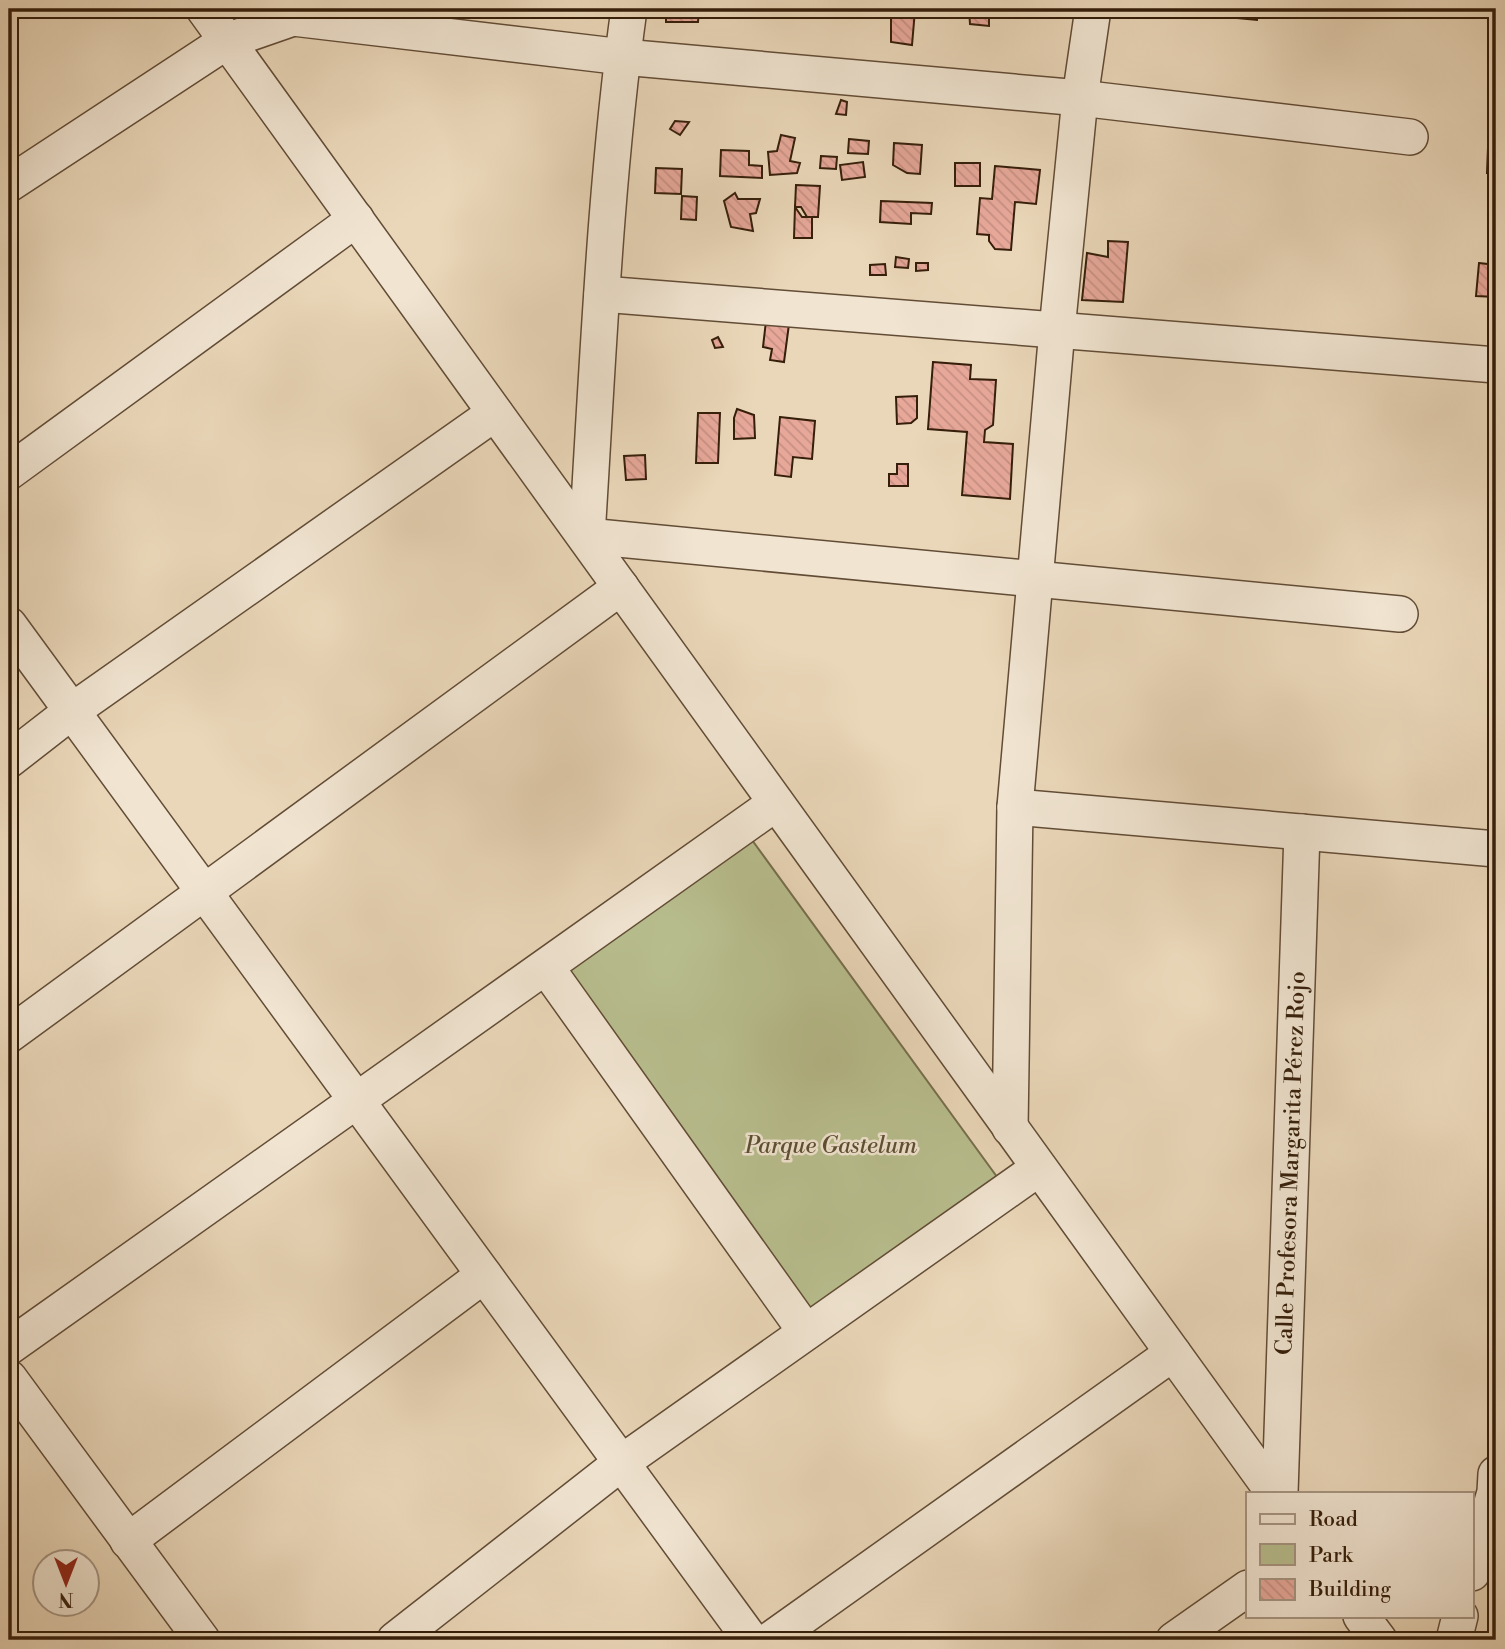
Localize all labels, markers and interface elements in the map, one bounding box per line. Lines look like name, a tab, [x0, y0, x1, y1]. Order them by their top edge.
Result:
street label: Calle Profesora Margarita Pérez Rojo	[1270, 971, 1312, 1355]
park label: Parque Gastelum	[744, 1132, 917, 1160]
legend	[1246, 1492, 1474, 1618]
text: Road	[1309, 1507, 1358, 1533]
text: Park	[1309, 1543, 1354, 1569]
north arrow	[32, 1548, 102, 1618]
text: Building	[1308, 1577, 1391, 1603]
text: N	[58, 1587, 74, 1611]

